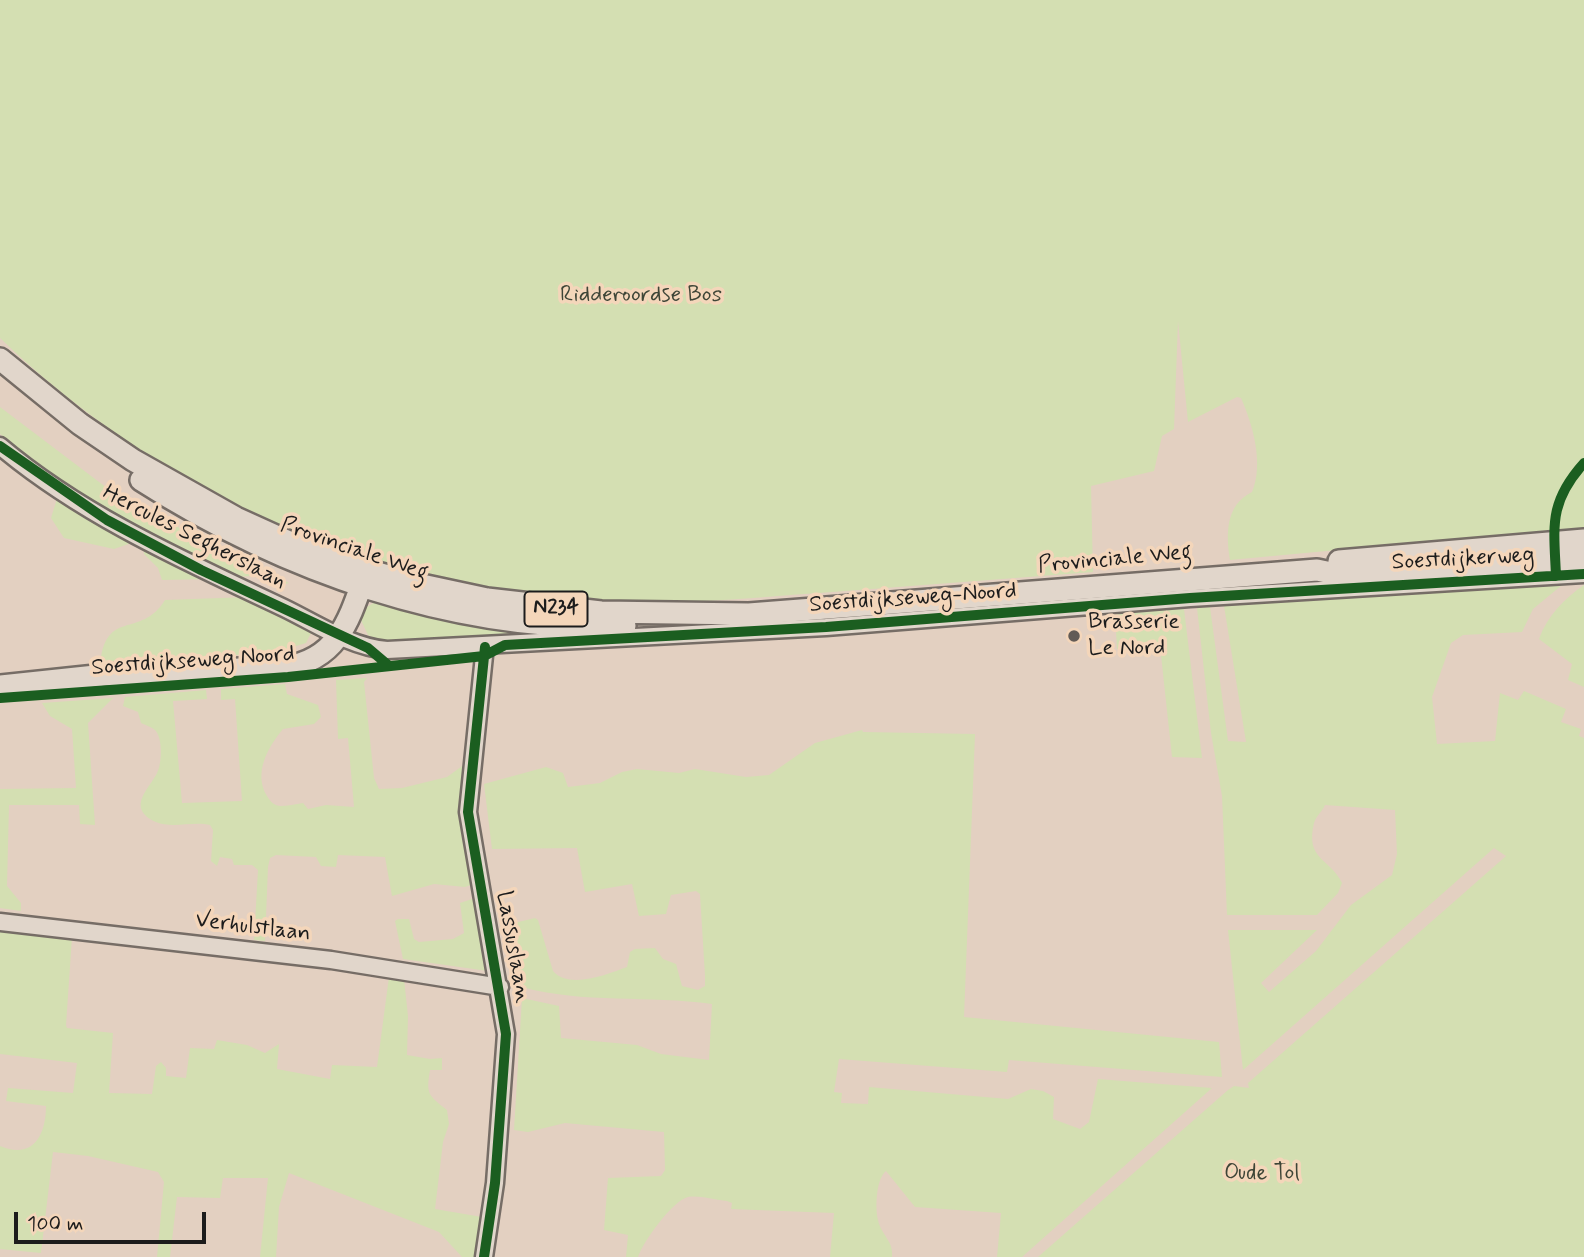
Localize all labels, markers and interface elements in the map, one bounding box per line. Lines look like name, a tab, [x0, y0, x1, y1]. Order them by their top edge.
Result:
park label: Ridderoordse Bos	[560, 282, 722, 310]
street label: Hercules Segherslaan	[97, 480, 291, 596]
street label: Provinciale Weg	[277, 512, 431, 588]
street label: Provinciale Weg	[1037, 540, 1193, 580]
street label: Soestdijkerweg	[1391, 542, 1535, 578]
street label: Soestdijkseweg-Noord	[808, 578, 1018, 620]
road number: N234	[524, 592, 588, 626]
place label: Brasserie Le Nord	[1088, 609, 1180, 663]
marker: Brasserie Le Nord	[1066, 628, 1082, 644]
street label: Soestdijkseweg Noord	[90, 641, 296, 683]
street label: Lassuslaan	[489, 889, 535, 1005]
street label: Verhulstlaan	[194, 907, 312, 949]
park label: Oude Tol	[1224, 1160, 1300, 1188]
scale bar	[18, 1198, 210, 1242]
text: 100 m	[27, 1210, 83, 1238]

